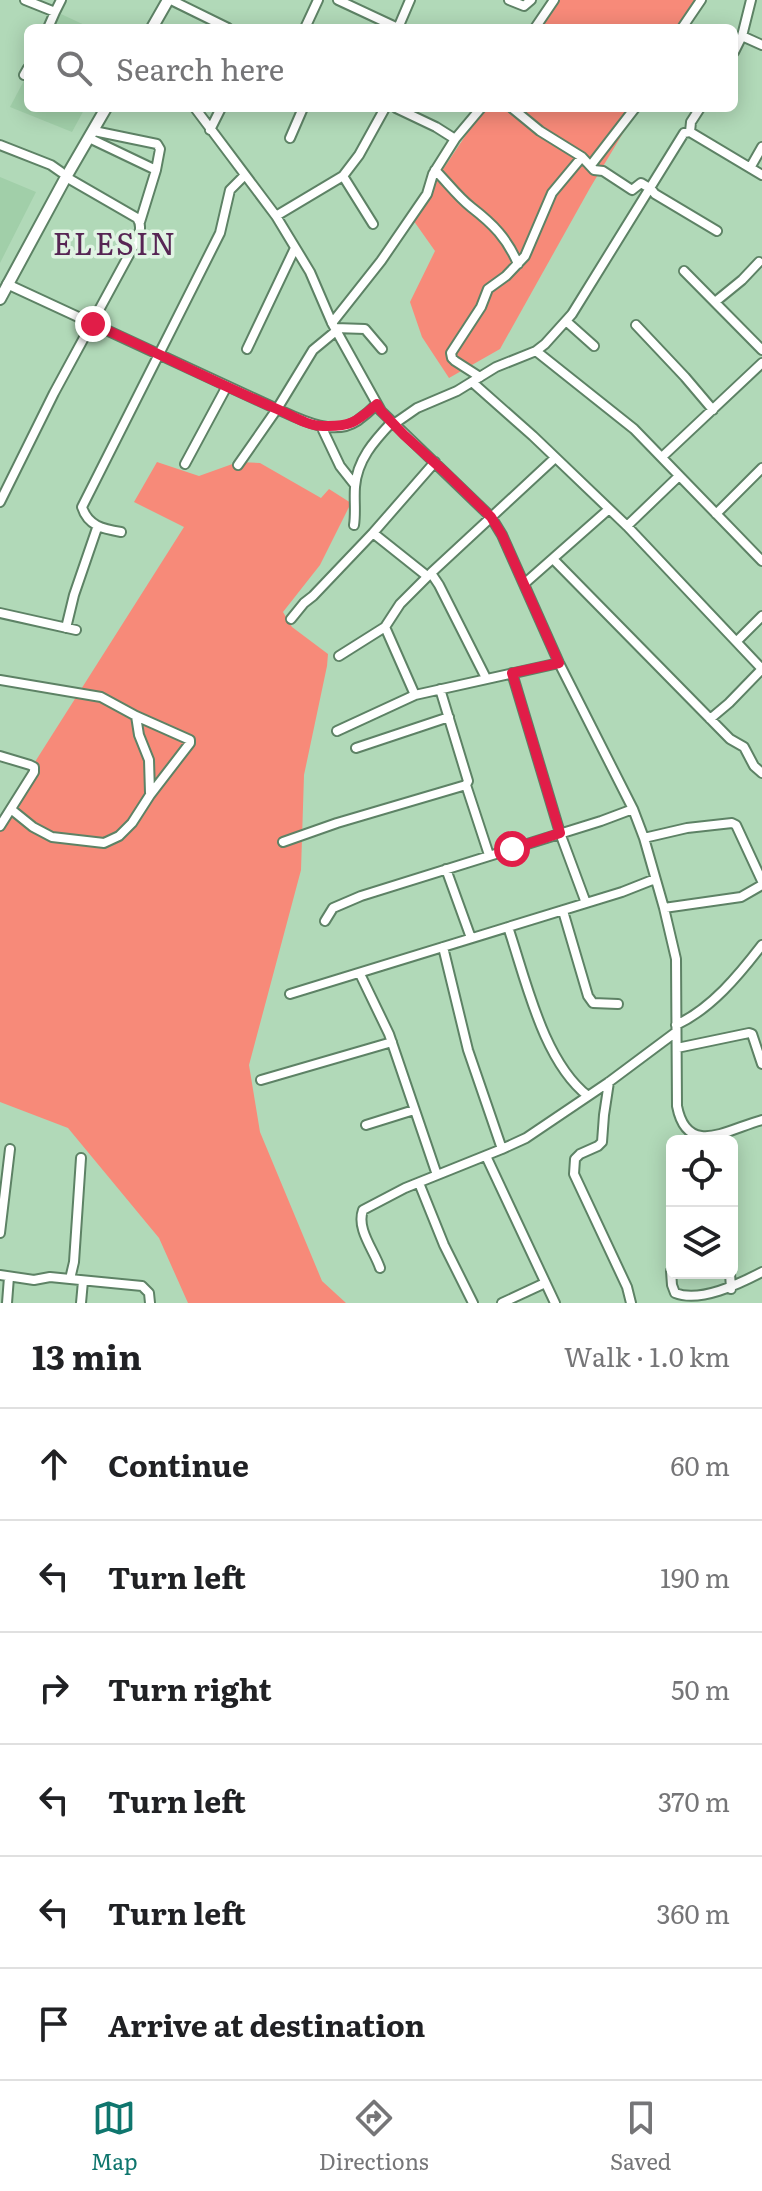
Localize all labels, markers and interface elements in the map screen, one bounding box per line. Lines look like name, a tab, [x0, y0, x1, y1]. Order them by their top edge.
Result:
search box	[24, 24, 738, 112]
icon: search	[52, 46, 96, 90]
text: Search here	[116, 46, 284, 90]
district label: ELESIN	[53, 220, 177, 264]
route end	[75, 306, 111, 342]
route start	[494, 831, 530, 867]
map controls	[666, 1135, 738, 1279]
button: locate	[666, 1135, 738, 1207]
button: layers	[666, 1207, 738, 1279]
text: 13 min	[32, 1330, 142, 1380]
text: Walk · 1.0 km	[564, 1336, 730, 1375]
icon: ahead	[32, 1442, 76, 1486]
text: Continue	[108, 1442, 249, 1486]
text: 60 m	[671, 1445, 730, 1484]
icon: left	[32, 1554, 76, 1598]
text: Turn left	[108, 1554, 246, 1598]
text: 190 m	[660, 1557, 730, 1596]
icon: right	[32, 1666, 76, 1710]
text: Turn right	[108, 1666, 272, 1710]
text: 50 m	[671, 1669, 730, 1708]
icon: left	[32, 1778, 76, 1822]
text: Turn left	[108, 1778, 246, 1822]
text: 370 m	[658, 1781, 730, 1820]
icon: left	[32, 1890, 76, 1934]
text: Turn left	[108, 1890, 246, 1934]
text: 360 m	[656, 1893, 730, 1932]
icon: arrive	[32, 2002, 76, 2046]
text: Arrive at destination	[108, 2002, 425, 2046]
tab: Map	[91, 2096, 138, 2177]
tab: Directions	[319, 2096, 429, 2177]
tab: Saved	[610, 2096, 671, 2177]

